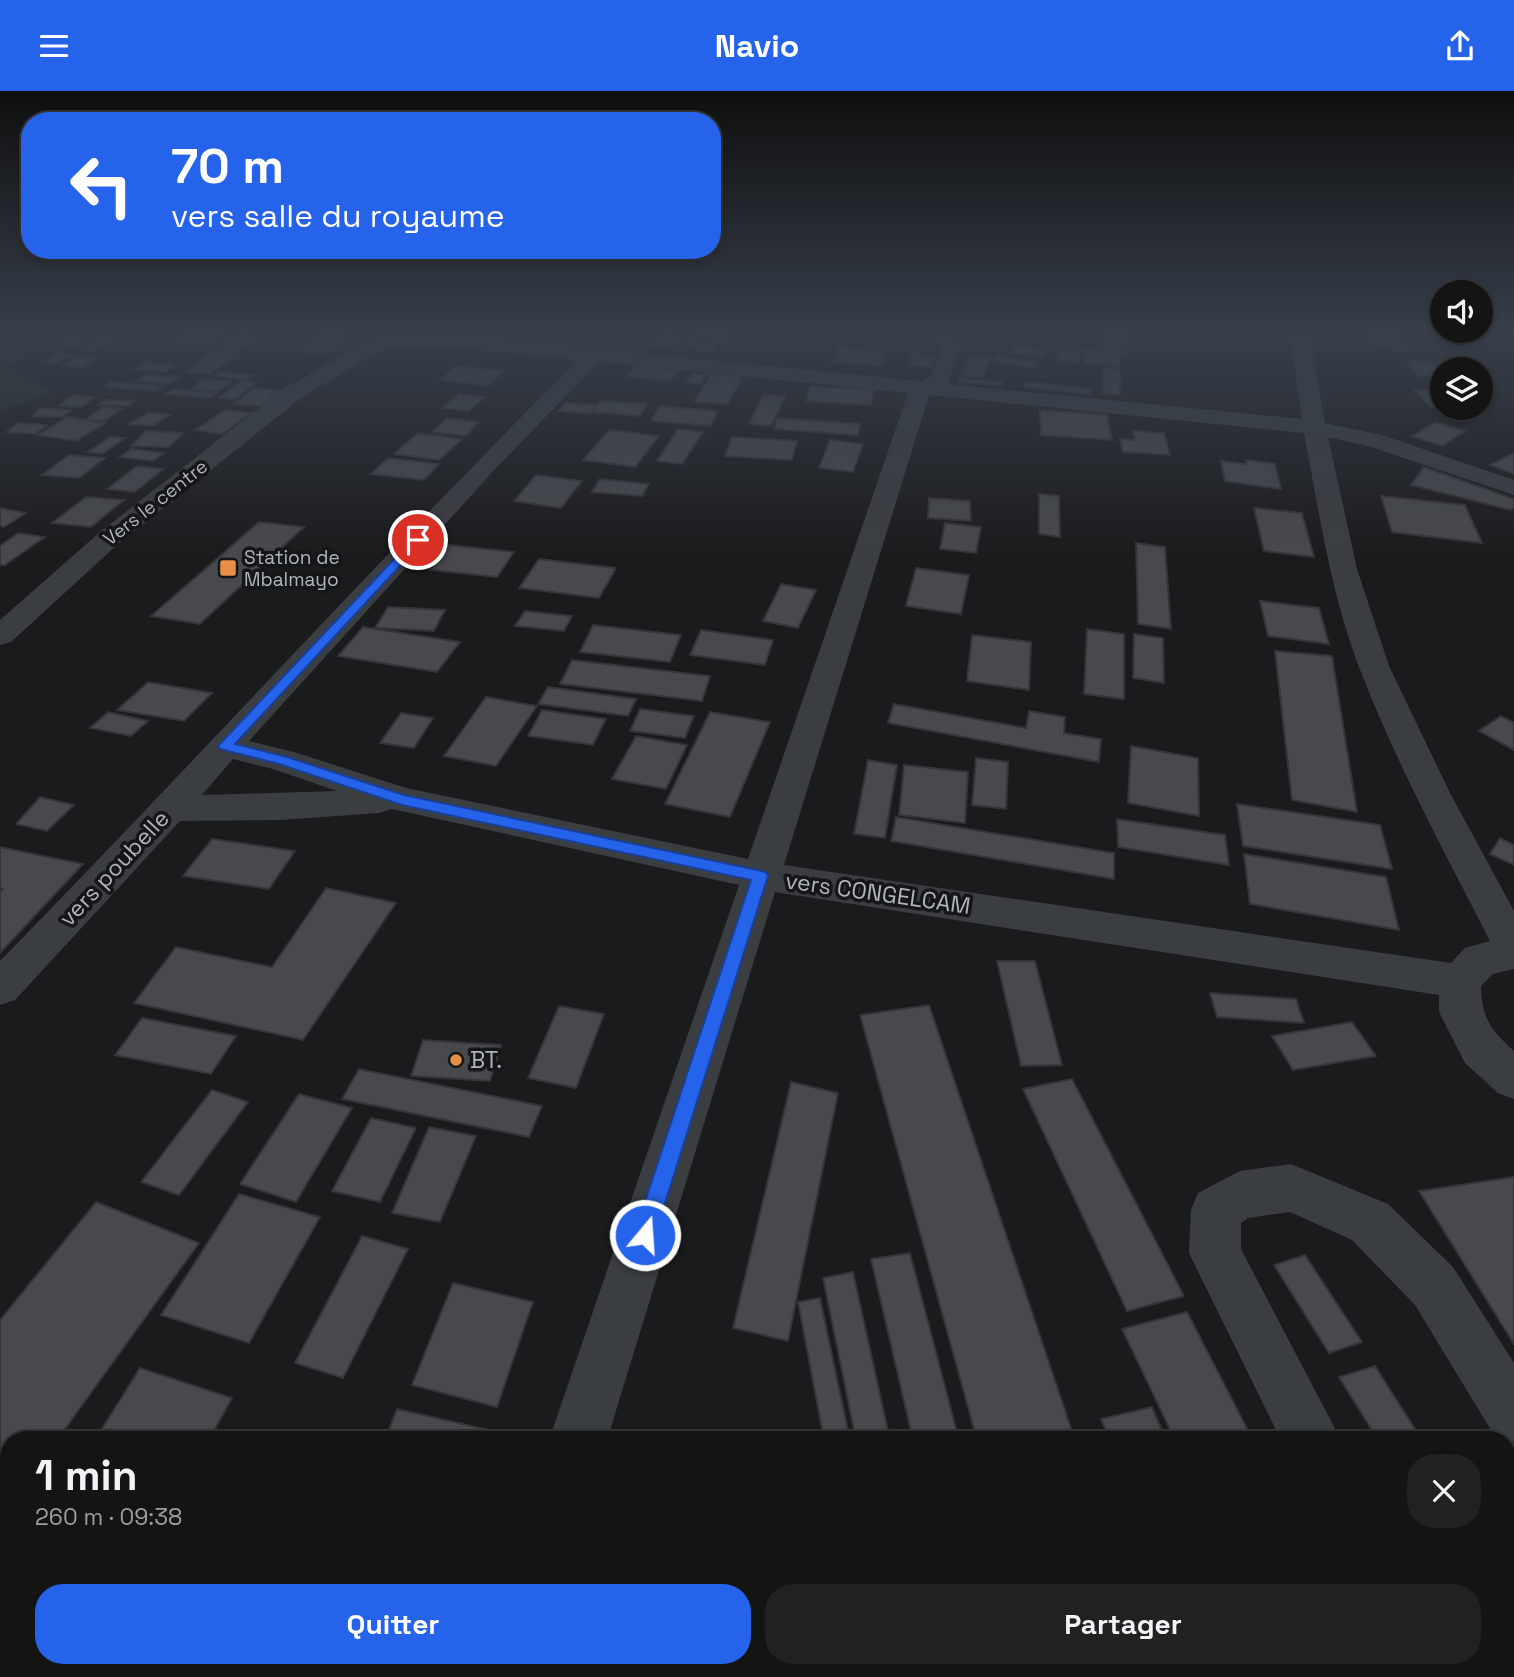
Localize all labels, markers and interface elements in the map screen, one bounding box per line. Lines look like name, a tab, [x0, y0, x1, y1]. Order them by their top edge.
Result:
text: Navio	[715, 26, 799, 66]
icon: menu	[35, 27, 73, 65]
icon: share	[1441, 27, 1479, 65]
text: 70 m	[171, 135, 284, 197]
icon: left	[56, 140, 147, 231]
text: vers salle du royaume	[171, 196, 505, 236]
map controls	[1430, 280, 1493, 420]
button: sound	[1430, 280, 1493, 343]
button: layers	[1430, 357, 1493, 420]
street label: Vers le centre	[98, 454, 213, 551]
pin	[388, 510, 448, 570]
icon: arrive	[399, 521, 437, 559]
place label: Station de Mbalmayo	[244, 545, 340, 592]
marker: Station de Mbalmayo	[218, 558, 238, 578]
street label: vers poubelle	[52, 803, 176, 933]
street label: vers CONGELCAM	[783, 865, 973, 921]
place label: BT.	[470, 1045, 502, 1075]
marker: BT.	[448, 1052, 464, 1068]
position arrow	[608, 1198, 682, 1272]
text: 1 min	[35, 1449, 138, 1502]
button: close	[1407, 1454, 1481, 1528]
text: 260 m · 09:38	[35, 1502, 182, 1532]
button: Quitter	[35, 1584, 751, 1664]
button: Partager	[765, 1584, 1481, 1664]

